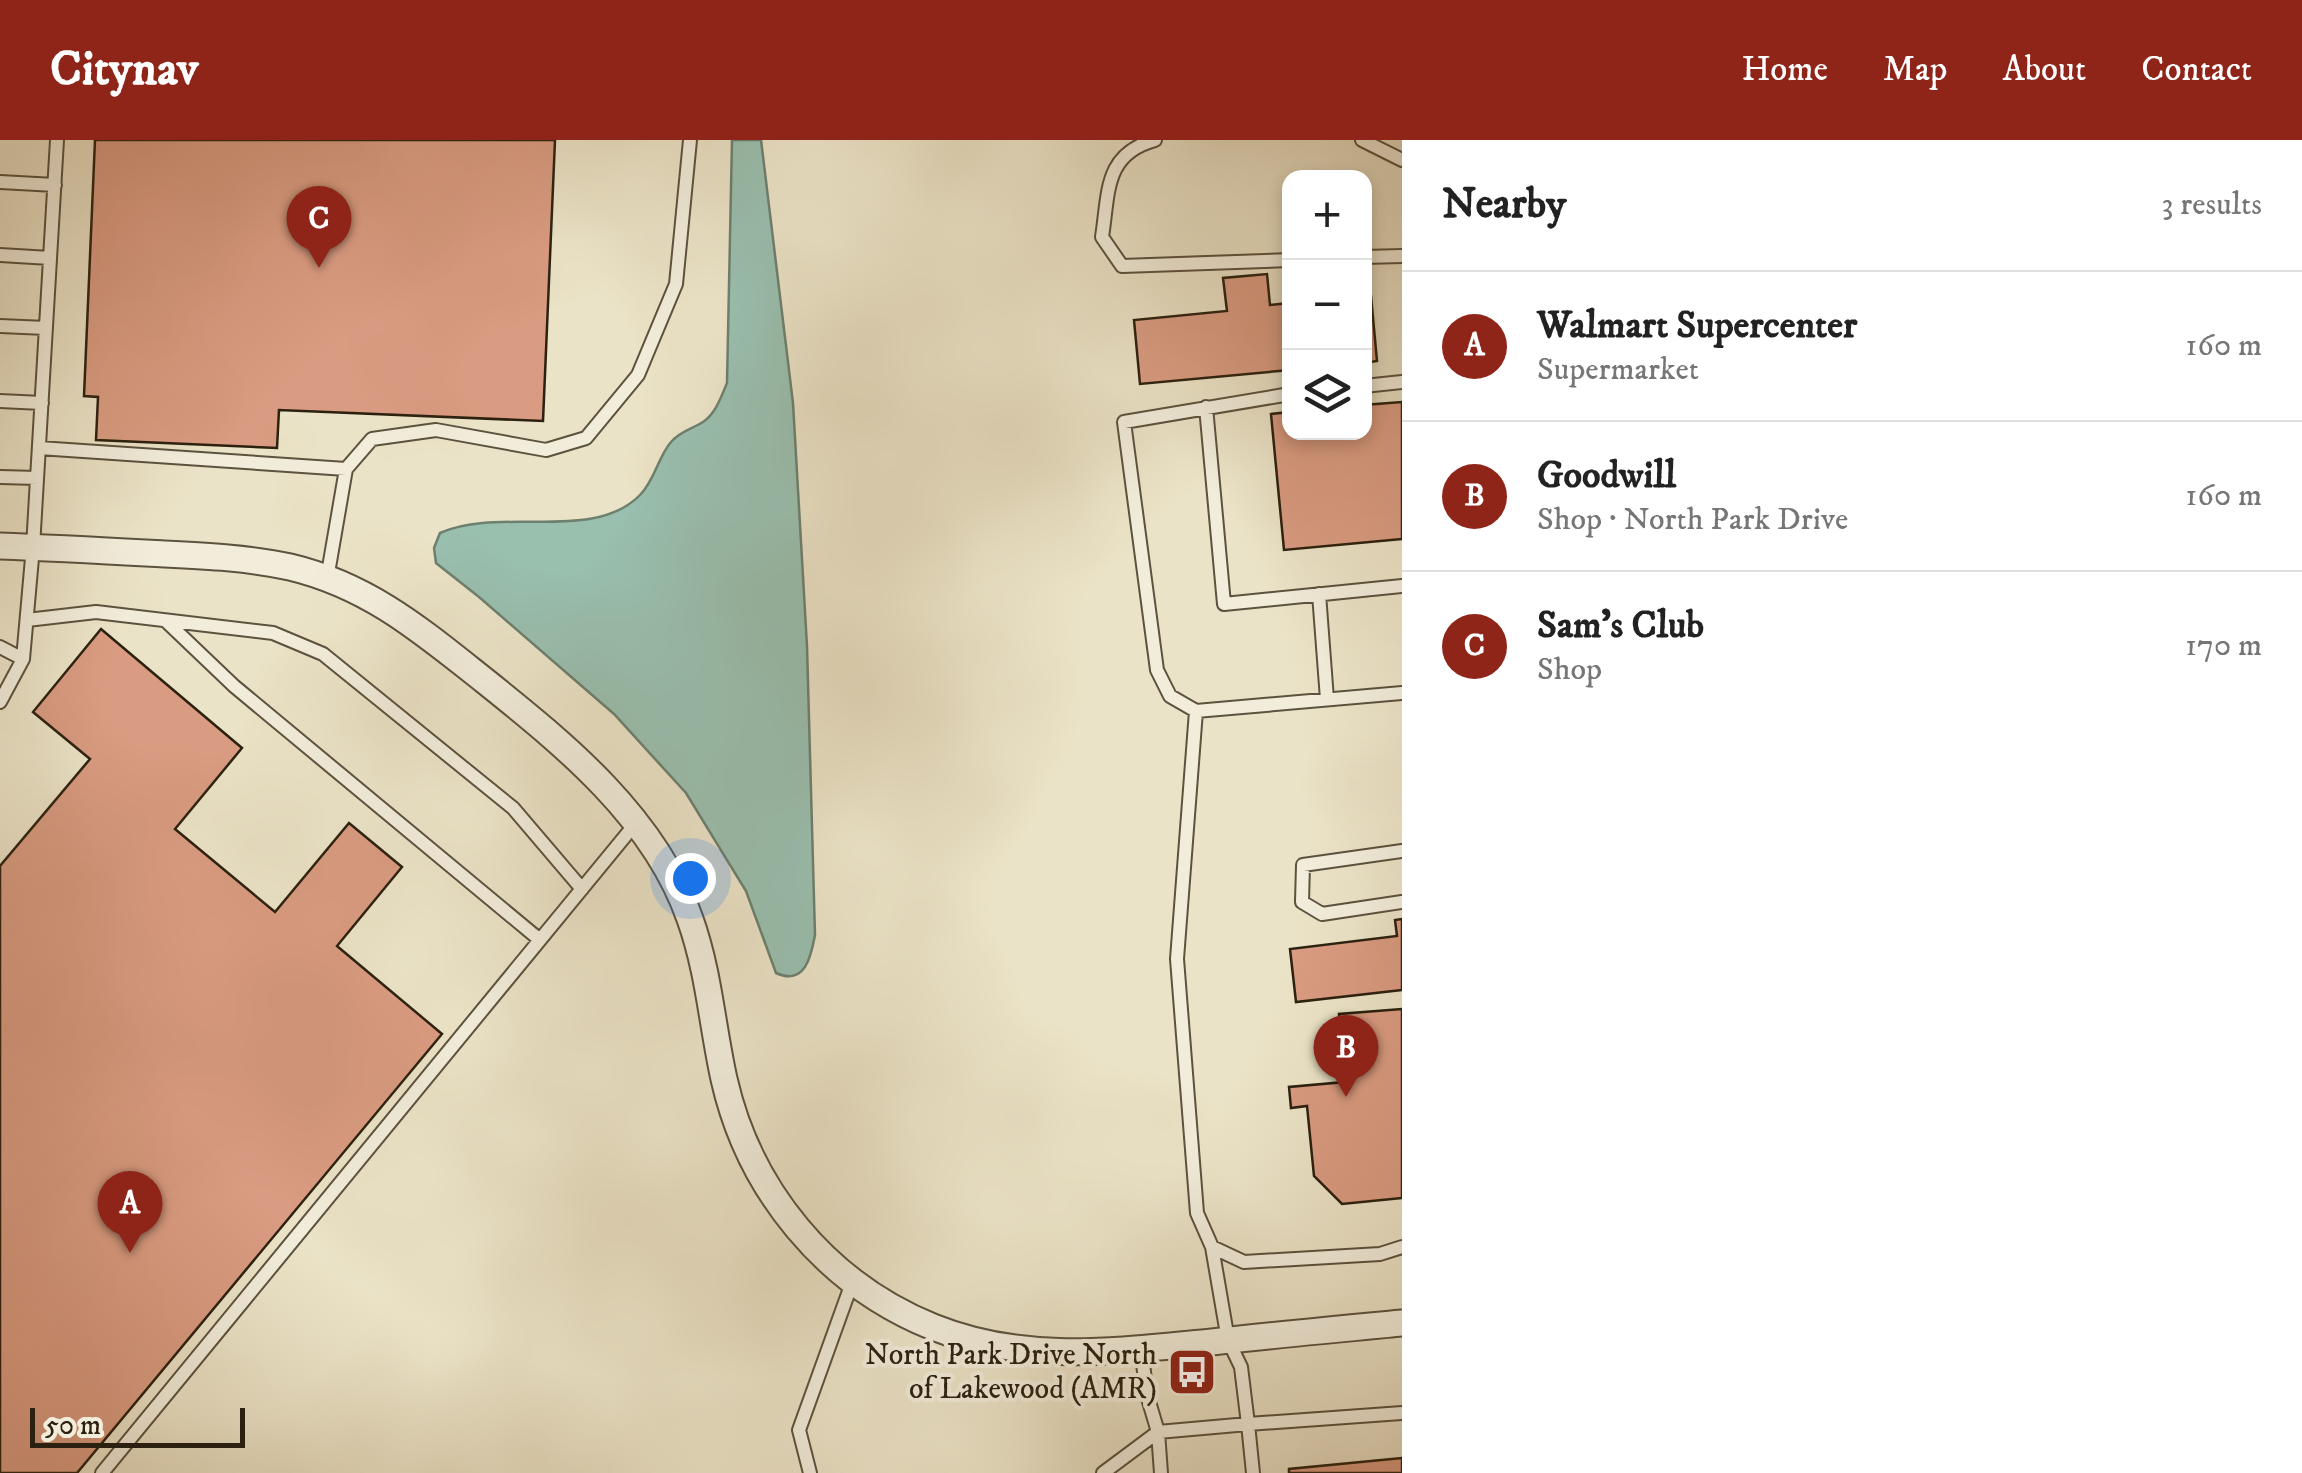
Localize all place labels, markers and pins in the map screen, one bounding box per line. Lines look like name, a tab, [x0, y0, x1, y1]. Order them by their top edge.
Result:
pin: C	[286, 186, 352, 268]
pin: B	[1314, 1014, 1378, 1097]
pin: A	[98, 1170, 162, 1253]
place label: North Park Drive North of Lakewood (AMR)	[865, 1337, 1157, 1408]
bus stop icon: North Park Drive North of Lakewood (AMR)	[1166, 1346, 1218, 1398]

